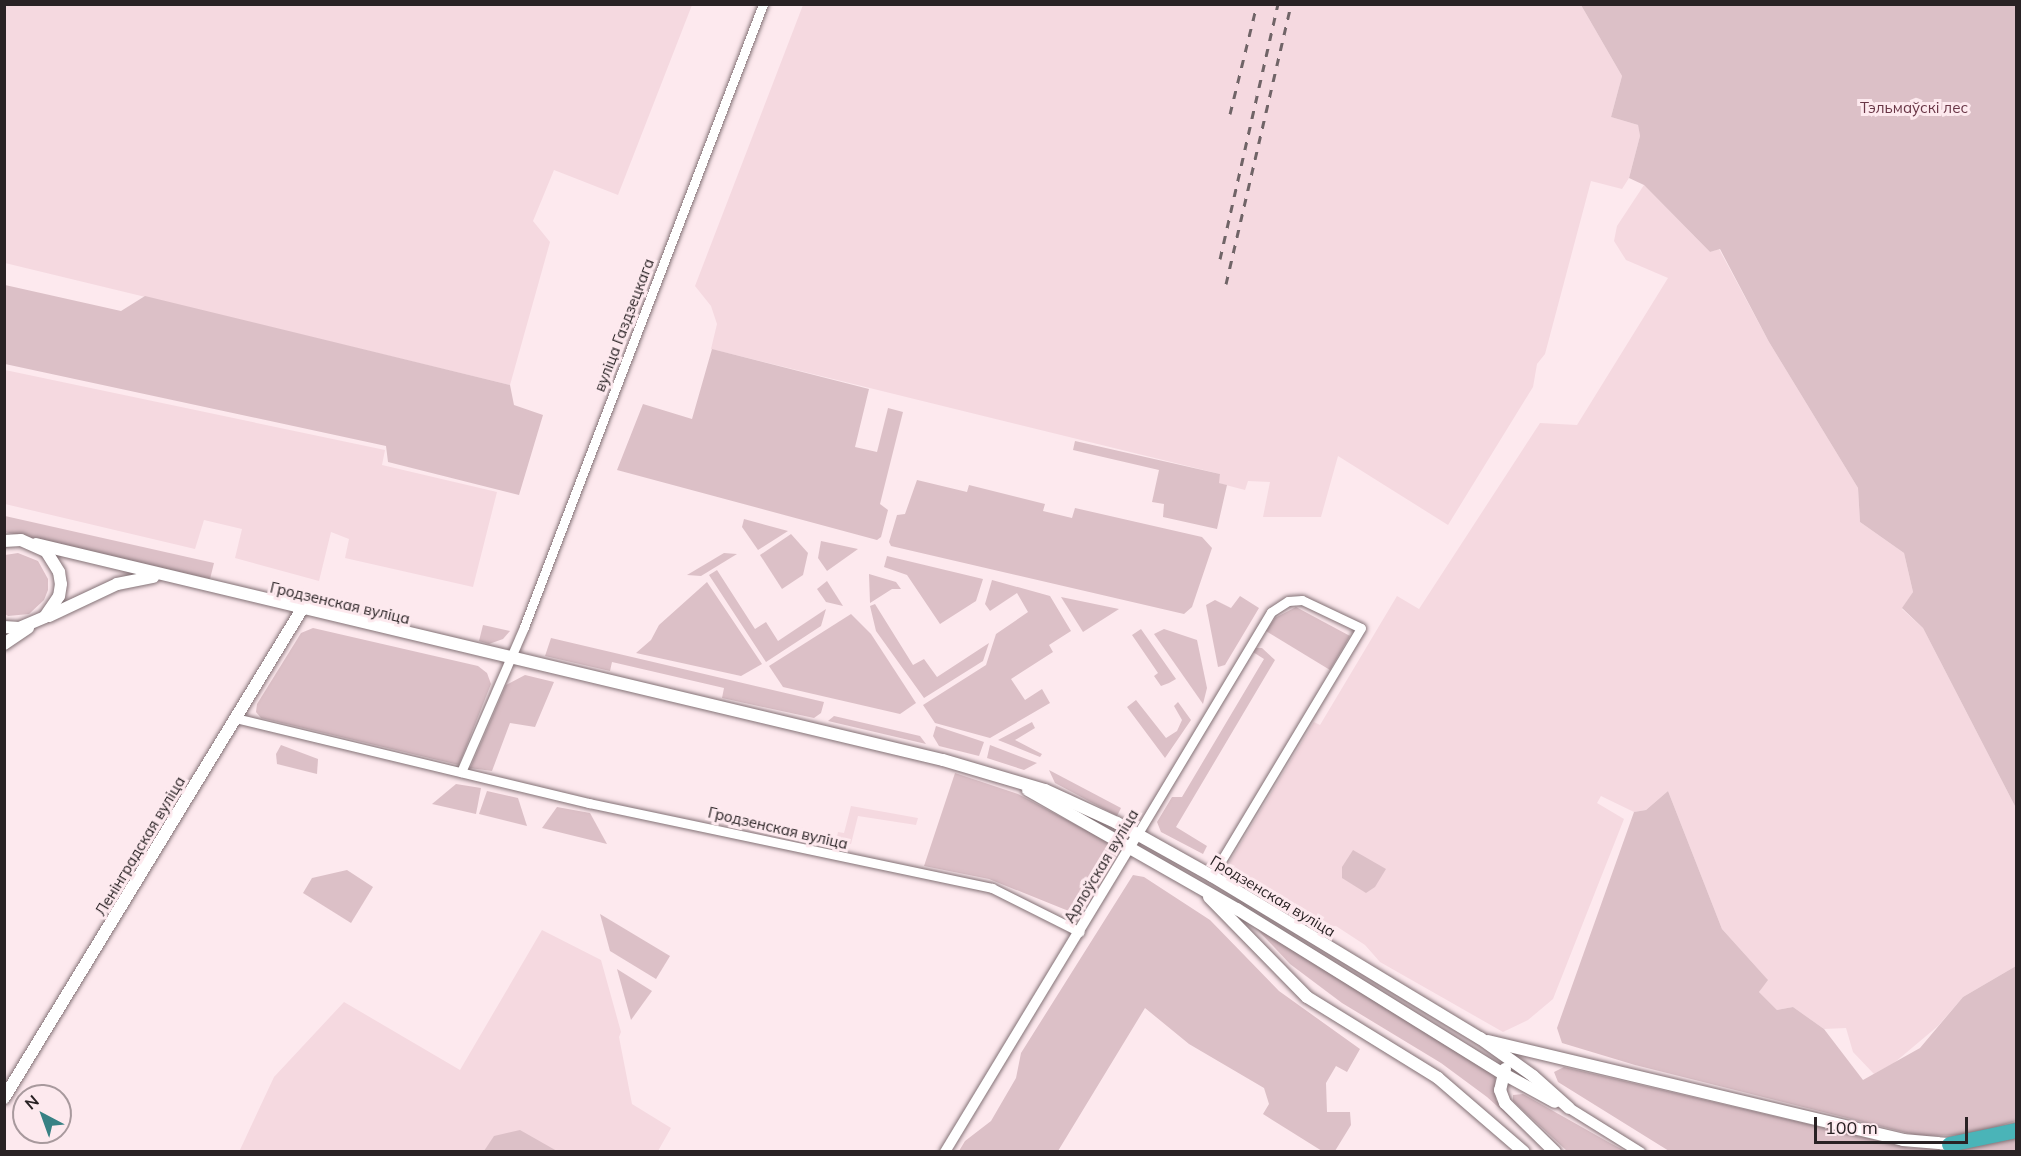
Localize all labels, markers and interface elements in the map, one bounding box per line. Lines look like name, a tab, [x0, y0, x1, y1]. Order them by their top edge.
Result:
park label: Тэльмаўскі лес	[1860, 99, 1968, 117]
street label: вуліца Газдзецкага	[590, 256, 658, 394]
street label: Гродзенская вуліца	[268, 578, 412, 628]
street label: Ленінградская вуліца	[91, 773, 189, 919]
street label: Гродзенская вуліца	[706, 803, 850, 853]
street label: Арлоўская вуліца	[1060, 806, 1142, 926]
street label: Гродзенская вуліца	[1207, 852, 1339, 940]
north arrow	[12, 1084, 72, 1144]
text: N	[20, 1090, 43, 1113]
scale bar	[1817, 1105, 1972, 1143]
text: 100 m	[1825, 1116, 1878, 1139]

